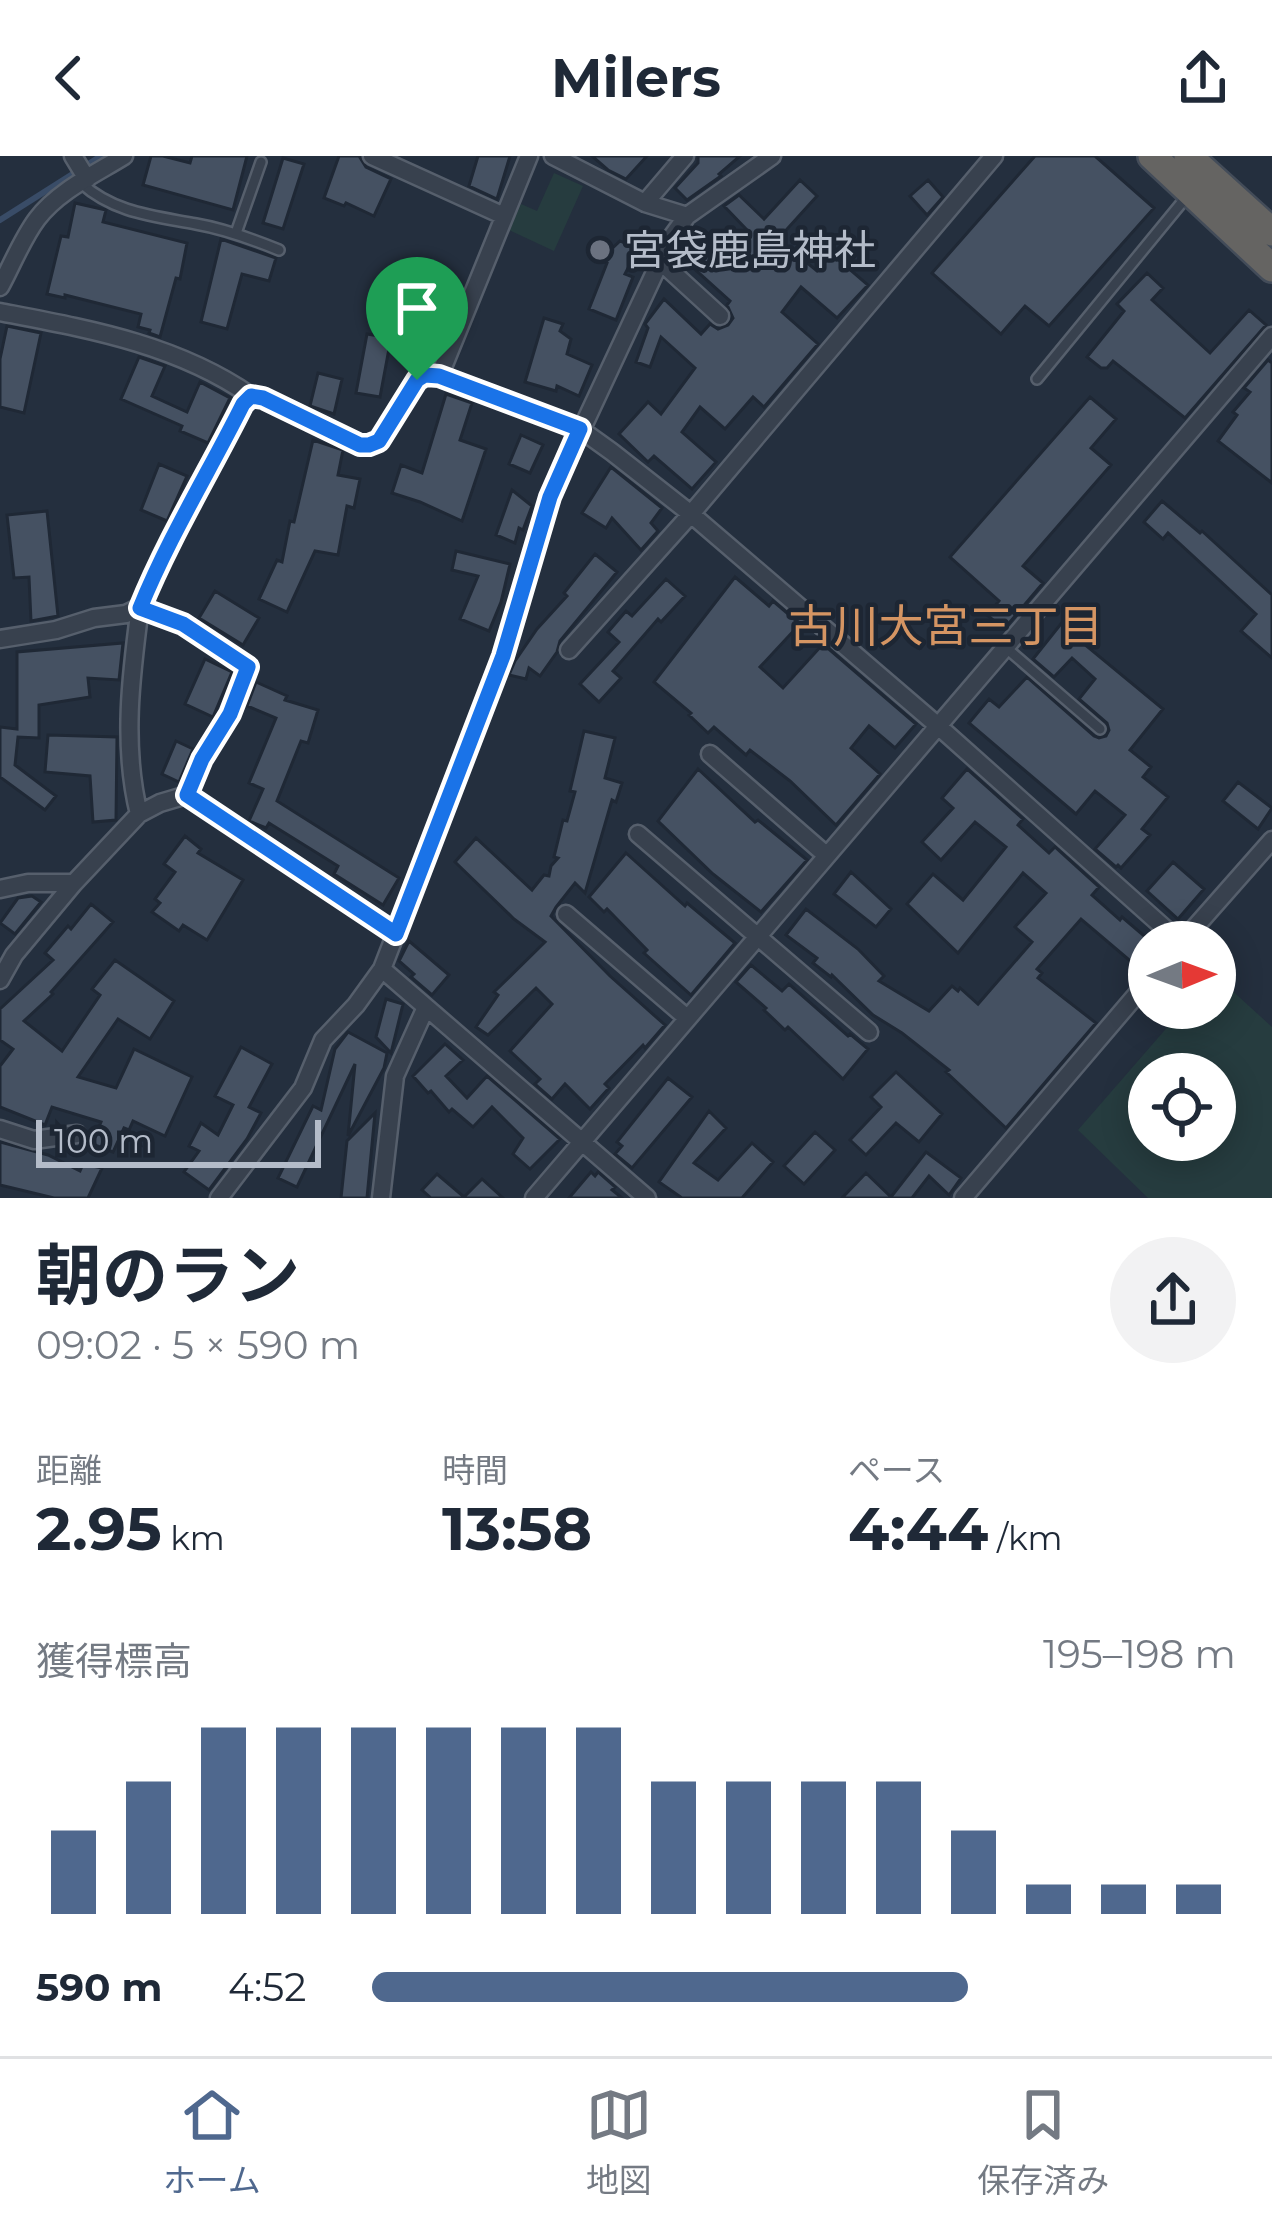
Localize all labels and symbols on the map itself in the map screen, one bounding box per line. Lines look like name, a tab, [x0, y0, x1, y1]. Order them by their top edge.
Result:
place label: 宮袋鹿島神社	[624, 224, 876, 276]
marker: 宮袋鹿島神社	[587, 237, 613, 263]
pin	[366, 257, 468, 380]
district label: 古川大宮三丁目	[788, 598, 1104, 653]
north arrow	[1128, 921, 1236, 1029]
scale bar	[36, 1114, 321, 1167]

